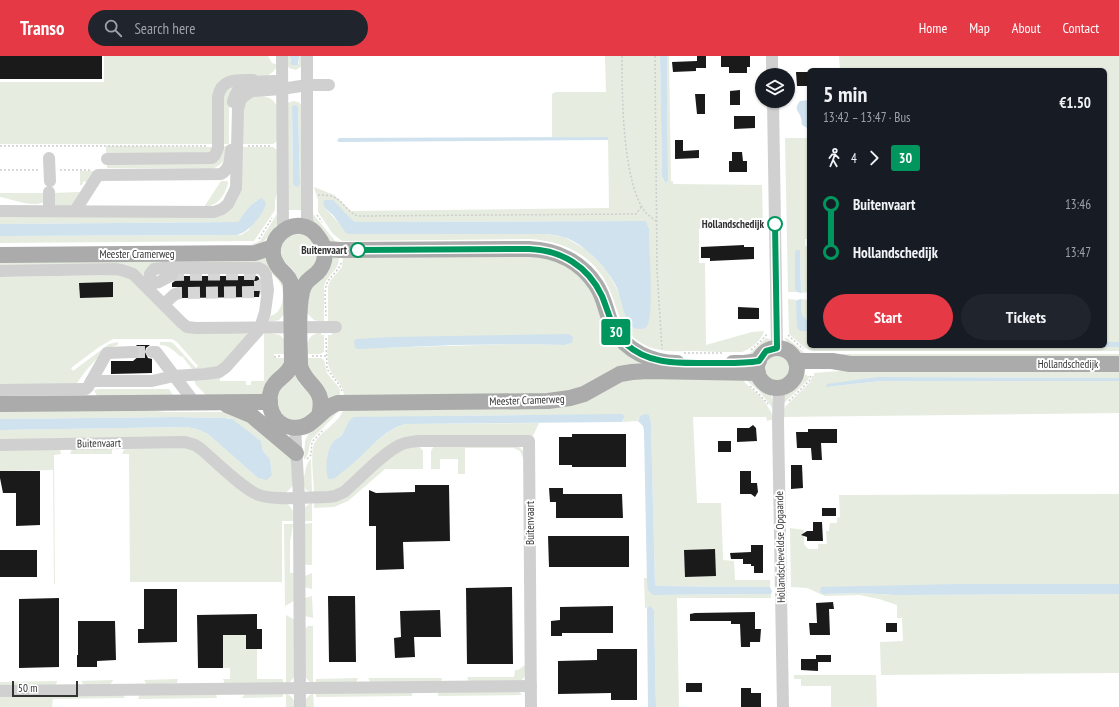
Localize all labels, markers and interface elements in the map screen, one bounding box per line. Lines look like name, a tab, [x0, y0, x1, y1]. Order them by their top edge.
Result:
search box	[88, 10, 368, 46]
text: Transo	[20, 16, 64, 40]
icon: search	[102, 17, 124, 39]
text: Search here	[134, 19, 195, 38]
text: Home	[919, 19, 947, 37]
text: Map	[969, 19, 990, 37]
text: About	[1012, 19, 1041, 37]
text: Contact	[1063, 19, 1099, 37]
map controls	[755, 68, 795, 108]
button: layers	[755, 68, 795, 108]
text: 5 min	[823, 80, 867, 108]
text: €1.50	[1059, 93, 1091, 112]
text: 13:42 – 13:47 · Bus	[823, 109, 910, 126]
icon: walk	[823, 147, 845, 169]
icon: forward	[863, 147, 885, 169]
text: 30	[899, 149, 912, 167]
text: 4	[851, 150, 857, 167]
text: Buitenvaart	[853, 195, 915, 214]
text: 13:46	[1065, 196, 1091, 213]
marker: Hollandschedijk	[767, 216, 783, 232]
place label: Hollandschedijk	[702, 217, 764, 231]
marker: Buitenvaart	[350, 242, 366, 258]
place label: Buitenvaart	[301, 243, 348, 257]
text: Hollandschedijk	[853, 243, 938, 262]
text: 13:47	[1065, 244, 1091, 261]
street label: Meester Cramerweg	[99, 247, 175, 261]
button: Start	[823, 294, 953, 340]
button: Tickets	[961, 294, 1091, 340]
line badge: 30	[598, 319, 634, 345]
text: 30	[609, 323, 623, 341]
street label: Hollandschedijk	[1038, 357, 1099, 371]
street label: Meester Cramerweg	[489, 392, 565, 408]
street label: Buitenvaart	[77, 436, 121, 450]
street label: Hollandscheveldse Opgaande	[772, 491, 788, 603]
street label: Buitenvaart	[523, 501, 537, 545]
scale bar	[12, 679, 78, 698]
text: 50 m	[18, 681, 37, 695]

